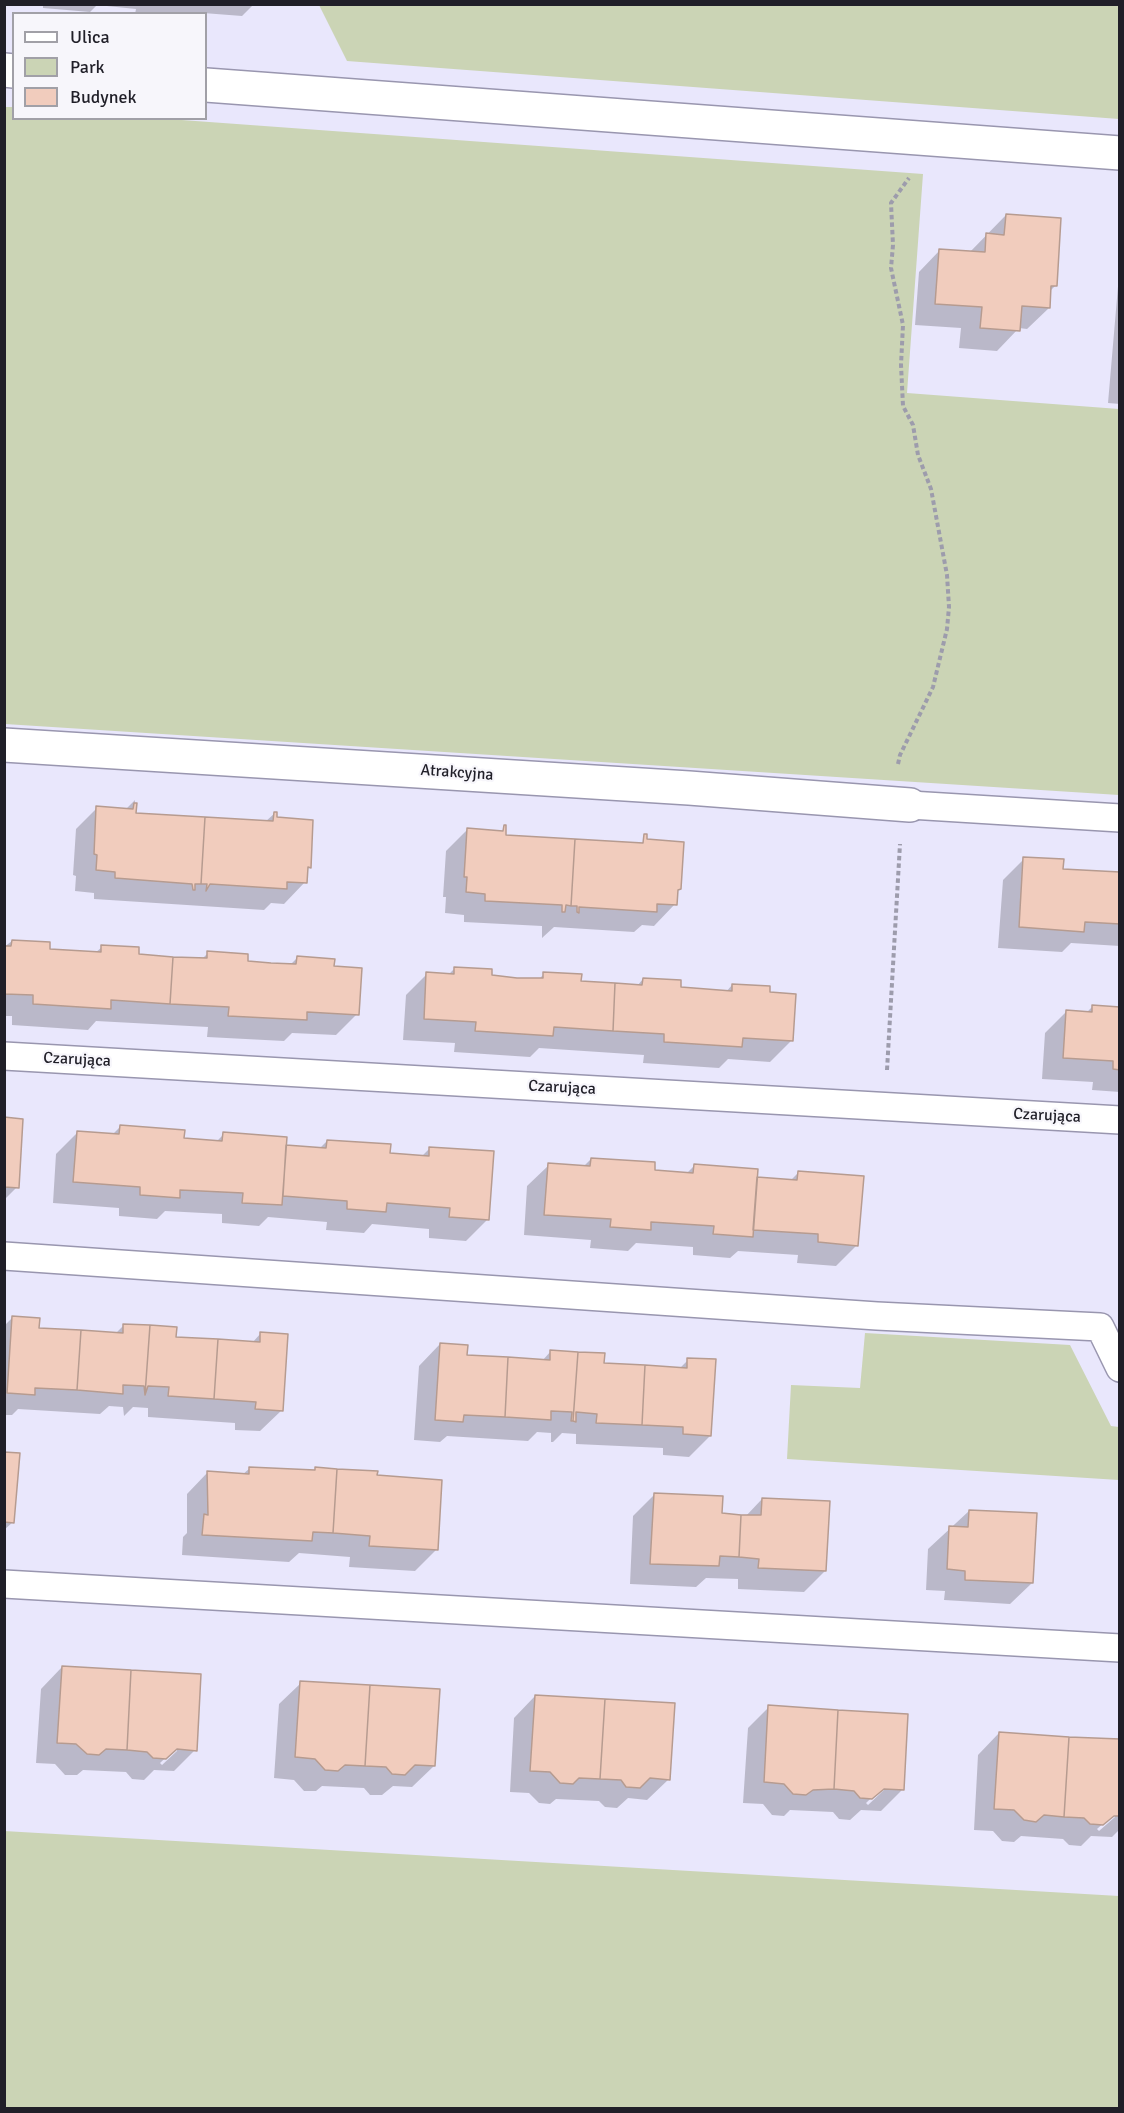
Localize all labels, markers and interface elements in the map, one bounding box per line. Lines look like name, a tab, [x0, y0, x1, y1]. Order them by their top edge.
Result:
legend	[12, 12, 207, 120]
text: Ulica	[70, 26, 110, 48]
text: Park	[70, 56, 105, 78]
text: Budynek	[70, 86, 137, 108]
street label: Atrakcyjna	[420, 761, 494, 785]
street label: Czarująca	[43, 1049, 111, 1071]
street label: Czarująca	[528, 1077, 596, 1099]
street label: Czarująca	[1013, 1105, 1081, 1127]

